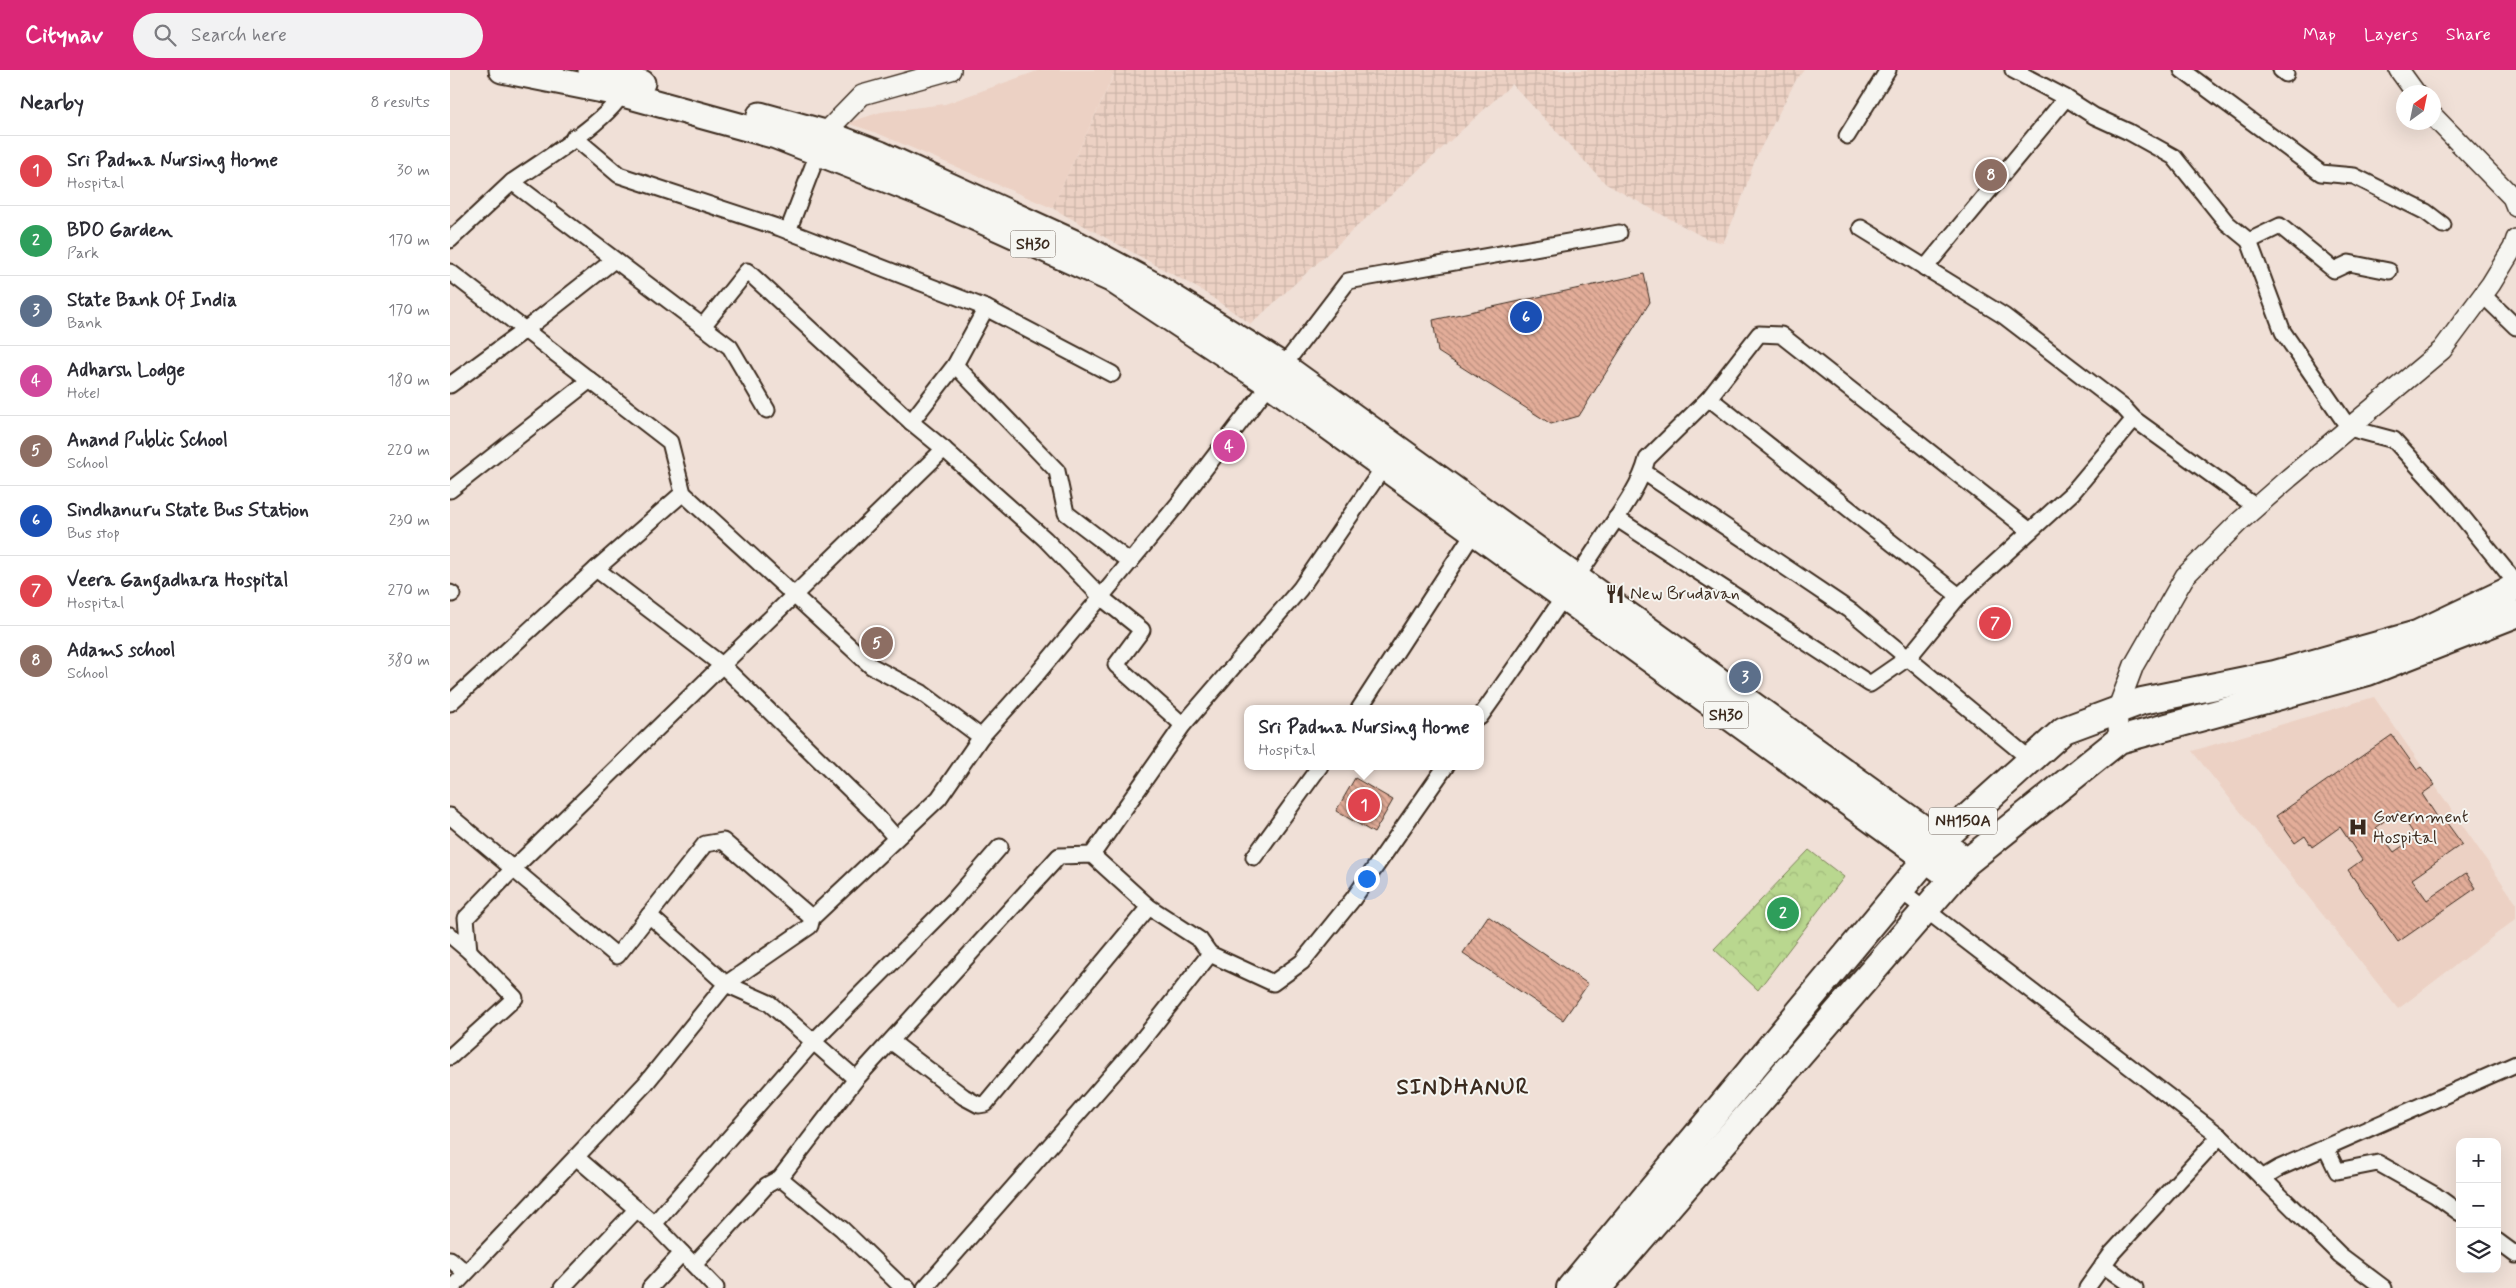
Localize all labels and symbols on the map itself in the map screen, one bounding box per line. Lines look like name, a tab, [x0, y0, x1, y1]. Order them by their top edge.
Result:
north arrow	[2396, 85, 2441, 130]
pin: 8	[1975, 156, 2007, 194]
road number: SH30	[1010, 230, 1056, 258]
pin: 6	[1510, 298, 1542, 336]
pin: 4	[1213, 427, 1245, 465]
place label: New Brudavan	[1630, 582, 1740, 606]
restaurant icon: New Brudavan	[1604, 583, 1626, 605]
pin: 7	[1979, 604, 2011, 642]
pin: 5	[861, 624, 893, 662]
pin: 3	[1729, 658, 1761, 696]
road number: SH30	[1704, 702, 1748, 728]
pin: 1	[1348, 786, 1380, 824]
place label: Government Hospital	[2373, 805, 2469, 850]
road number: NH150A	[1929, 808, 1997, 834]
hospital icon: Government Hospital	[2347, 816, 2369, 838]
your location	[1354, 866, 1380, 892]
pin: 2	[1767, 894, 1799, 932]
district label: SINDHANUR	[1396, 1074, 1530, 1102]

